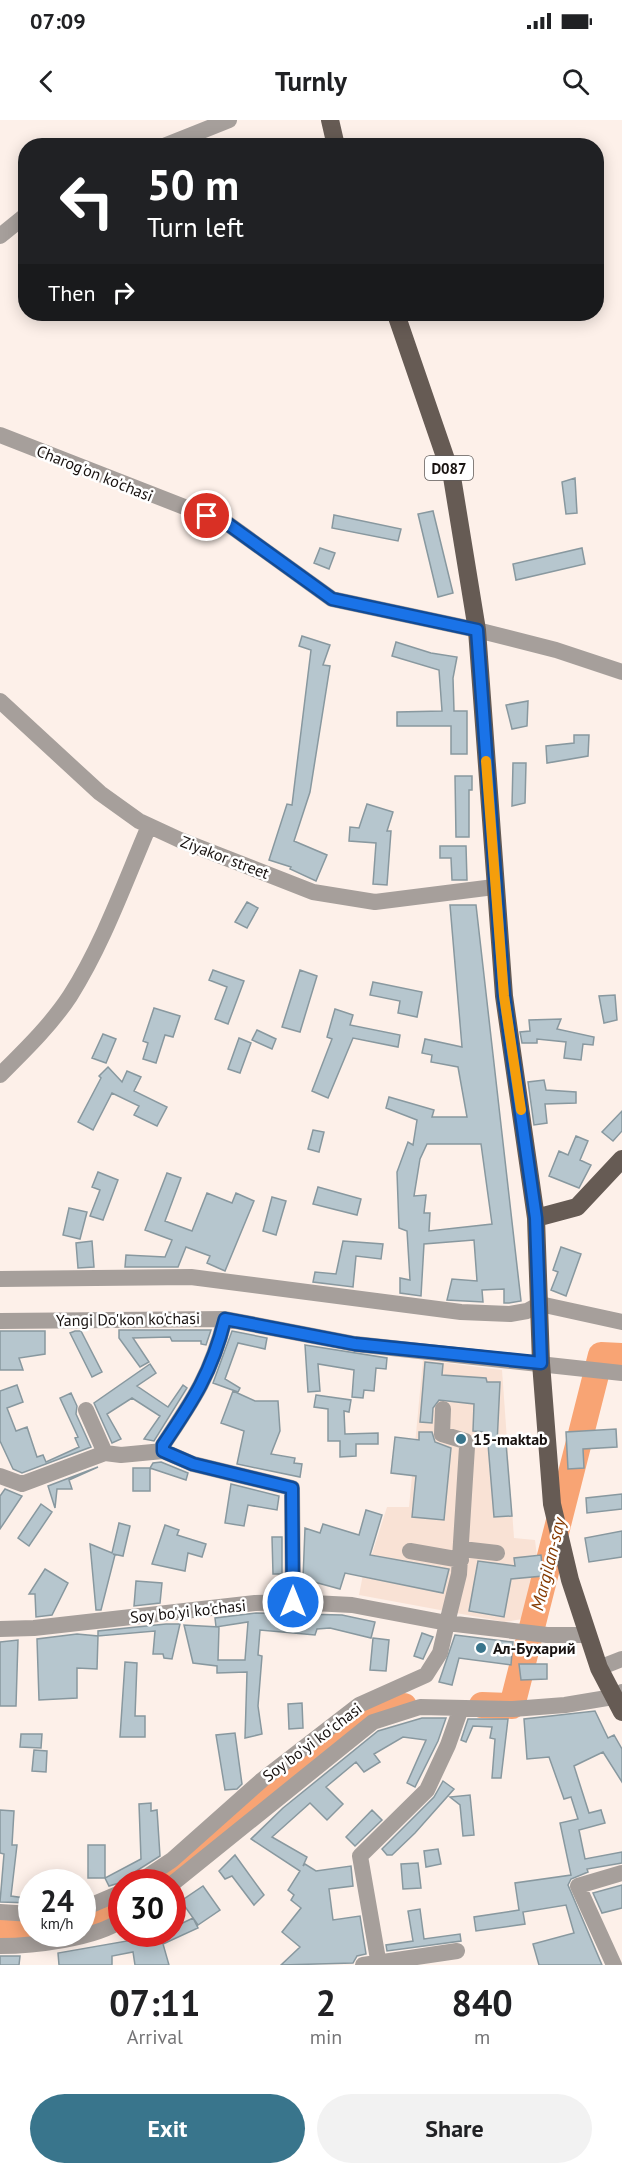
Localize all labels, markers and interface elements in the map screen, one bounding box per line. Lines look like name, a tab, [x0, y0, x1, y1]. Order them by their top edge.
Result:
text: 07:09	[30, 7, 86, 35]
text: Turnly	[275, 64, 347, 98]
icon: back	[30, 65, 63, 98]
icon: search	[559, 65, 592, 98]
text: 50 m	[147, 157, 239, 212]
icon: left	[48, 162, 126, 240]
text: Turn left	[147, 210, 244, 244]
icon: right	[107, 276, 140, 309]
text: Then	[48, 279, 95, 307]
street label: Charog'on ko'chasi	[34, 441, 156, 505]
road number: D087	[425, 456, 473, 480]
pin	[181, 490, 232, 541]
icon: arrive	[190, 499, 223, 532]
street label: Ziyakor street	[178, 831, 273, 883]
street label: Yangi Do'kon ko'chasi	[56, 1308, 200, 1330]
place label: 15-maktab	[473, 1429, 548, 1449]
marker: 15-maktab	[454, 1432, 468, 1446]
water label: Margilan-say	[525, 1514, 571, 1613]
position arrow	[261, 1570, 325, 1634]
street label: Soy bo'yi ko'chasi	[129, 1595, 247, 1627]
place label: Ал-Бухарий	[493, 1638, 575, 1658]
marker: Ал-Бухарий	[474, 1641, 488, 1655]
street label: Soy boʻyi koʻchasi	[258, 1698, 366, 1786]
speed limit sign: 30	[108, 1869, 186, 1947]
text: 24	[40, 1881, 74, 1920]
text: km/h	[41, 1914, 73, 1933]
text: 07:11	[109, 1979, 201, 2026]
text: 2	[316, 1979, 336, 2026]
text: 840	[452, 1979, 513, 2026]
text: Arrival	[127, 2024, 183, 2050]
text: min	[310, 2024, 342, 2050]
text: m	[474, 2024, 490, 2050]
button: Exit	[30, 2094, 305, 2163]
button: Share	[317, 2094, 592, 2163]

